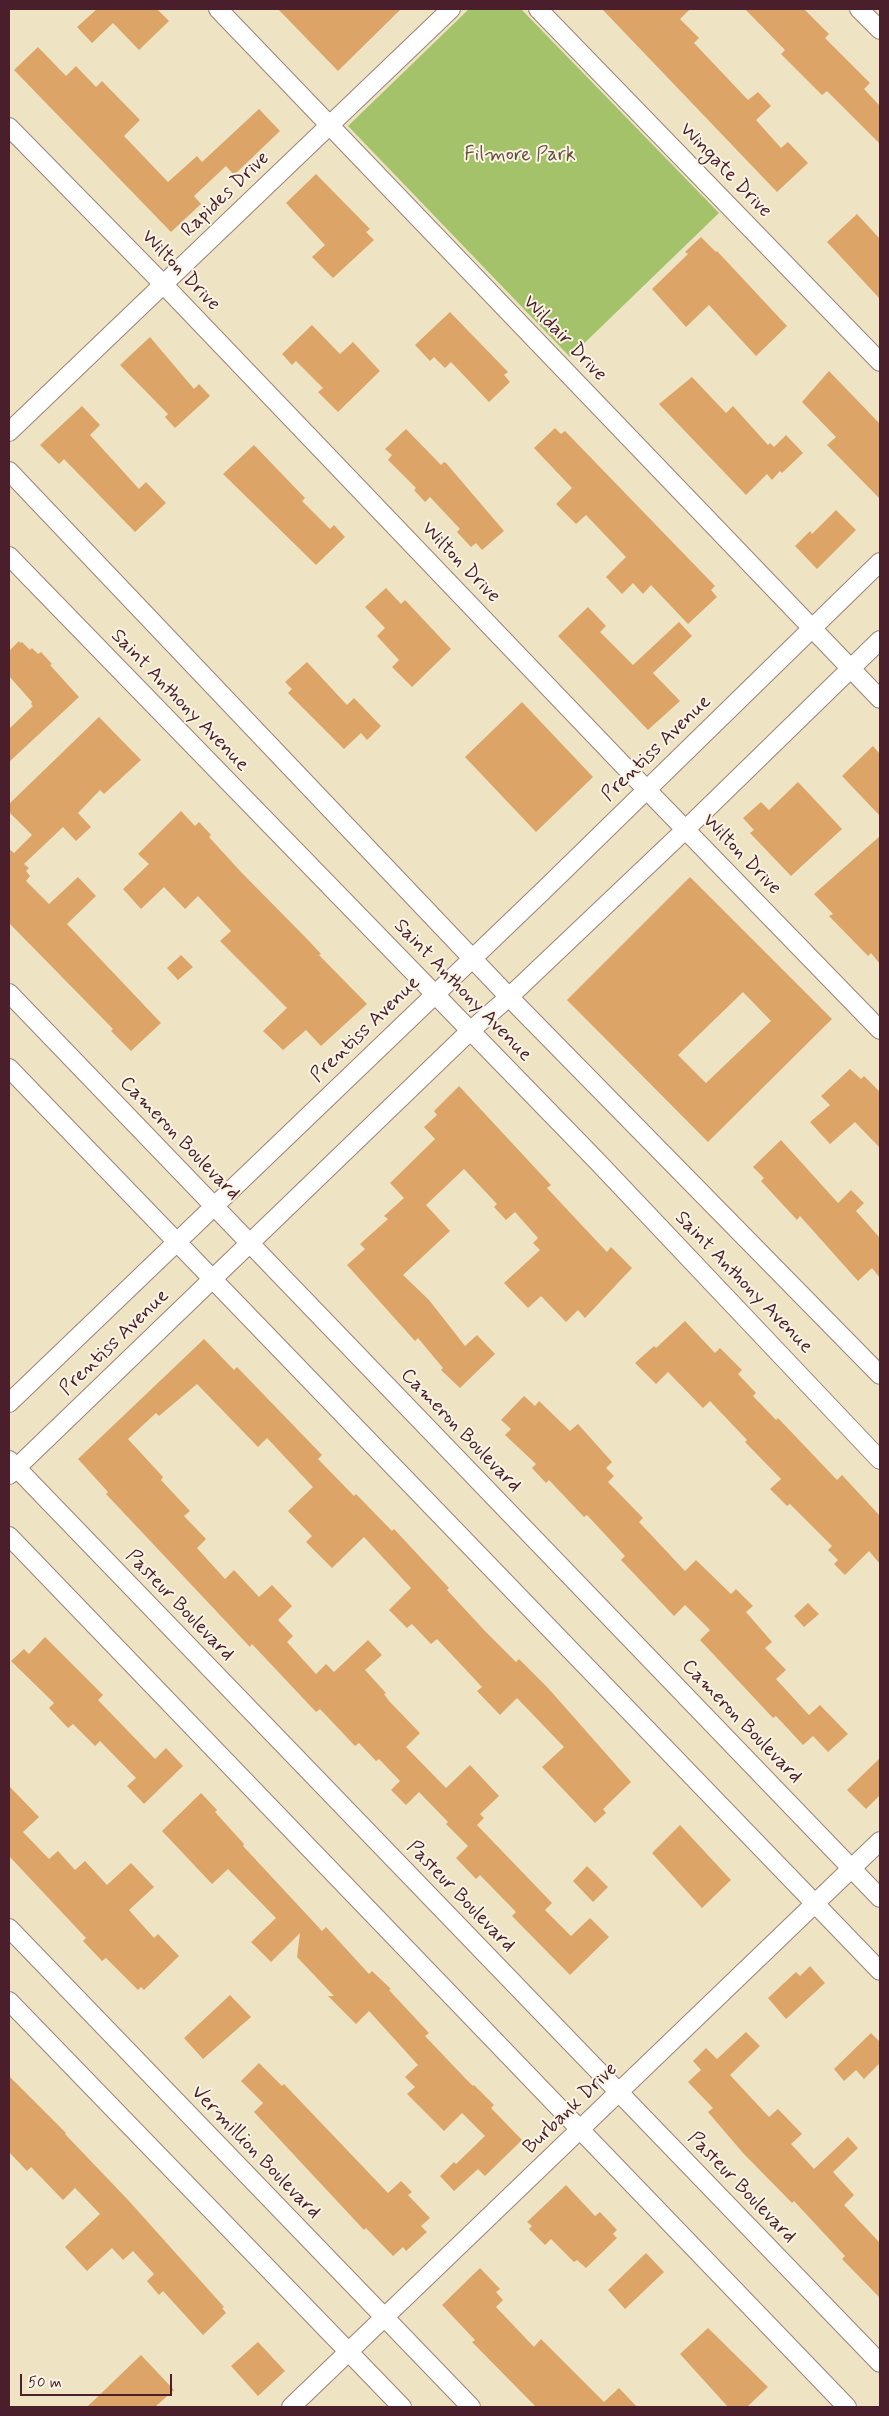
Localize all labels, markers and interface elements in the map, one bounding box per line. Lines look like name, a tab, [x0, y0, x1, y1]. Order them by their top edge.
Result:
street label: Wingate Drive	[674, 119, 776, 223]
park label: Filmore Park	[464, 144, 576, 168]
street label: Rapides Drive	[177, 147, 275, 243]
street label: Wilton Drive	[135, 225, 225, 317]
street label: Wildair Drive	[517, 291, 611, 387]
street label: Wilton Drive	[415, 517, 505, 609]
street label: Saint Anthony Avenue	[105, 625, 253, 777]
street label: Prentiss Avenue	[597, 691, 717, 807]
street label: Wilton Drive	[696, 809, 786, 901]
street label: Saint Anthony Avenue	[388, 915, 536, 1067]
street label: Prentiss Avenue	[306, 972, 426, 1088]
street label: Cameron Boulevard	[114, 1072, 244, 1206]
street label: Saint Anthony Avenue	[669, 1207, 817, 1359]
street label: Prentiss Avenue	[55, 1285, 175, 1401]
street label: Cameron Boulevard	[395, 1364, 525, 1498]
street label: Pasteur Boulevard	[120, 1545, 238, 1667]
street label: Cameron Boulevard	[676, 1655, 806, 1789]
street label: Pasteur Boulevard	[401, 1836, 519, 1958]
street label: Burbank Drive	[519, 2058, 623, 2160]
street label: Vermillion Boulevard	[185, 2081, 325, 2225]
street label: Pasteur Boulevard	[682, 2127, 800, 2249]
scale bar	[22, 2364, 175, 2396]
text: 50 m	[28, 2373, 62, 2393]

